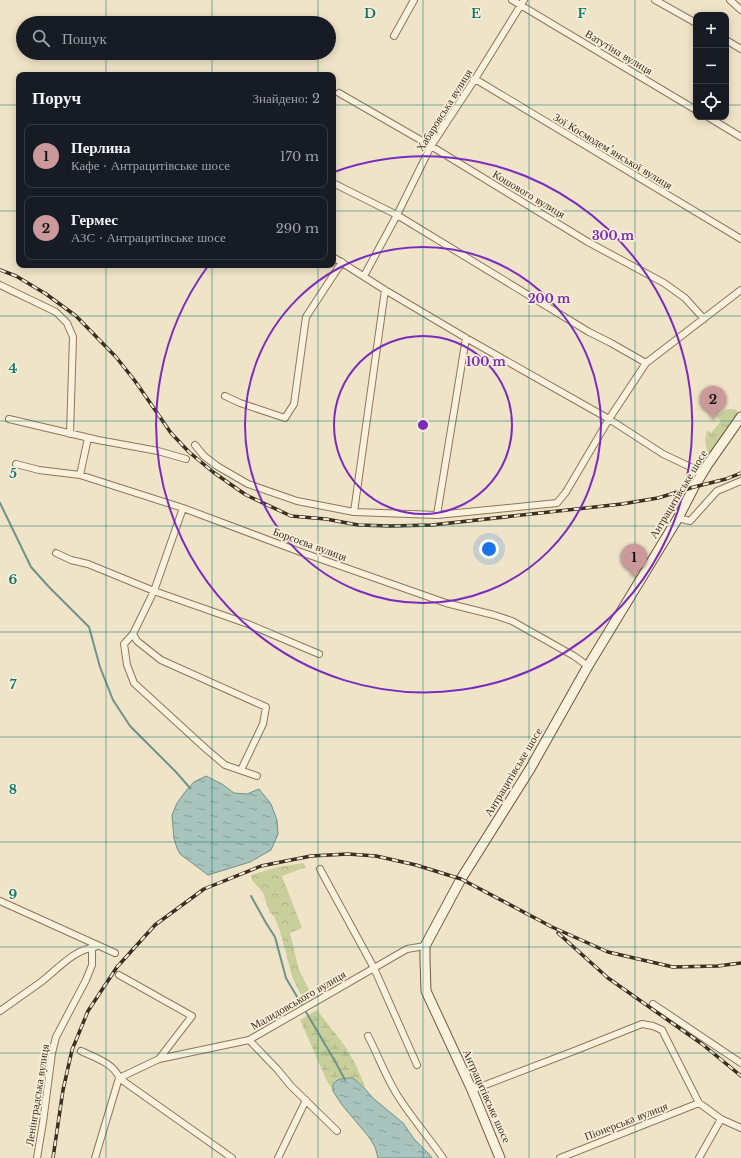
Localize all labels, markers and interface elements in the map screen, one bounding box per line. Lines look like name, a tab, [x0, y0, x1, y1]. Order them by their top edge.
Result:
text: D	[364, 5, 376, 22]
text: E	[471, 5, 481, 22]
text: F	[578, 5, 587, 22]
map controls	[693, 12, 729, 120]
button: +	[693, 12, 729, 48]
search box	[16, 16, 336, 60]
street label: Ватутіна вулиця	[583, 26, 655, 78]
icon: search	[30, 27, 52, 49]
text: Пошук	[62, 29, 107, 48]
button: −	[693, 48, 729, 84]
street label: Хабаровська вулиця	[413, 66, 475, 154]
button: locate	[693, 84, 729, 120]
text: Поруч	[32, 88, 81, 109]
text: Знайдено: 2	[253, 90, 320, 107]
street label: Зої Космодем’янської вулиця	[551, 110, 675, 192]
text: Перлина	[71, 138, 131, 157]
text: 1	[43, 148, 49, 165]
text: 170 m	[280, 148, 319, 165]
text: Кафе · Антрацитівське шосе	[71, 157, 230, 174]
street label: Кошового вулиця	[490, 167, 568, 221]
text: Гермес	[71, 210, 118, 229]
text: 2	[42, 220, 50, 237]
text: 290 m	[276, 220, 319, 237]
text: 300 m	[592, 228, 635, 243]
text: АЗС · Антрацитівське шосе	[71, 229, 226, 246]
text: 200 m	[528, 291, 571, 306]
text: 100 m	[466, 354, 507, 369]
text: 4	[9, 360, 18, 377]
pin: 2	[700, 386, 726, 419]
centre of rings	[416, 418, 430, 432]
street label: Антрацитівське шосе	[646, 447, 710, 541]
text: 5	[9, 465, 17, 482]
street label: Борсоєва вулиця	[271, 524, 349, 564]
your location	[479, 539, 499, 559]
pin: 1	[621, 544, 647, 577]
text: 6	[9, 571, 18, 588]
text: 7	[10, 676, 17, 693]
street label: Антрацитівське шосе	[481, 725, 545, 819]
text: 8	[9, 781, 17, 798]
text: 9	[9, 886, 18, 903]
street label: Малидовського вулиця	[248, 967, 348, 1033]
street label: Ленінградська вулиця	[22, 1043, 52, 1147]
street label: Антрацитівське шосе	[460, 1047, 514, 1145]
street label: Піонерська вулиця	[582, 1099, 670, 1143]

